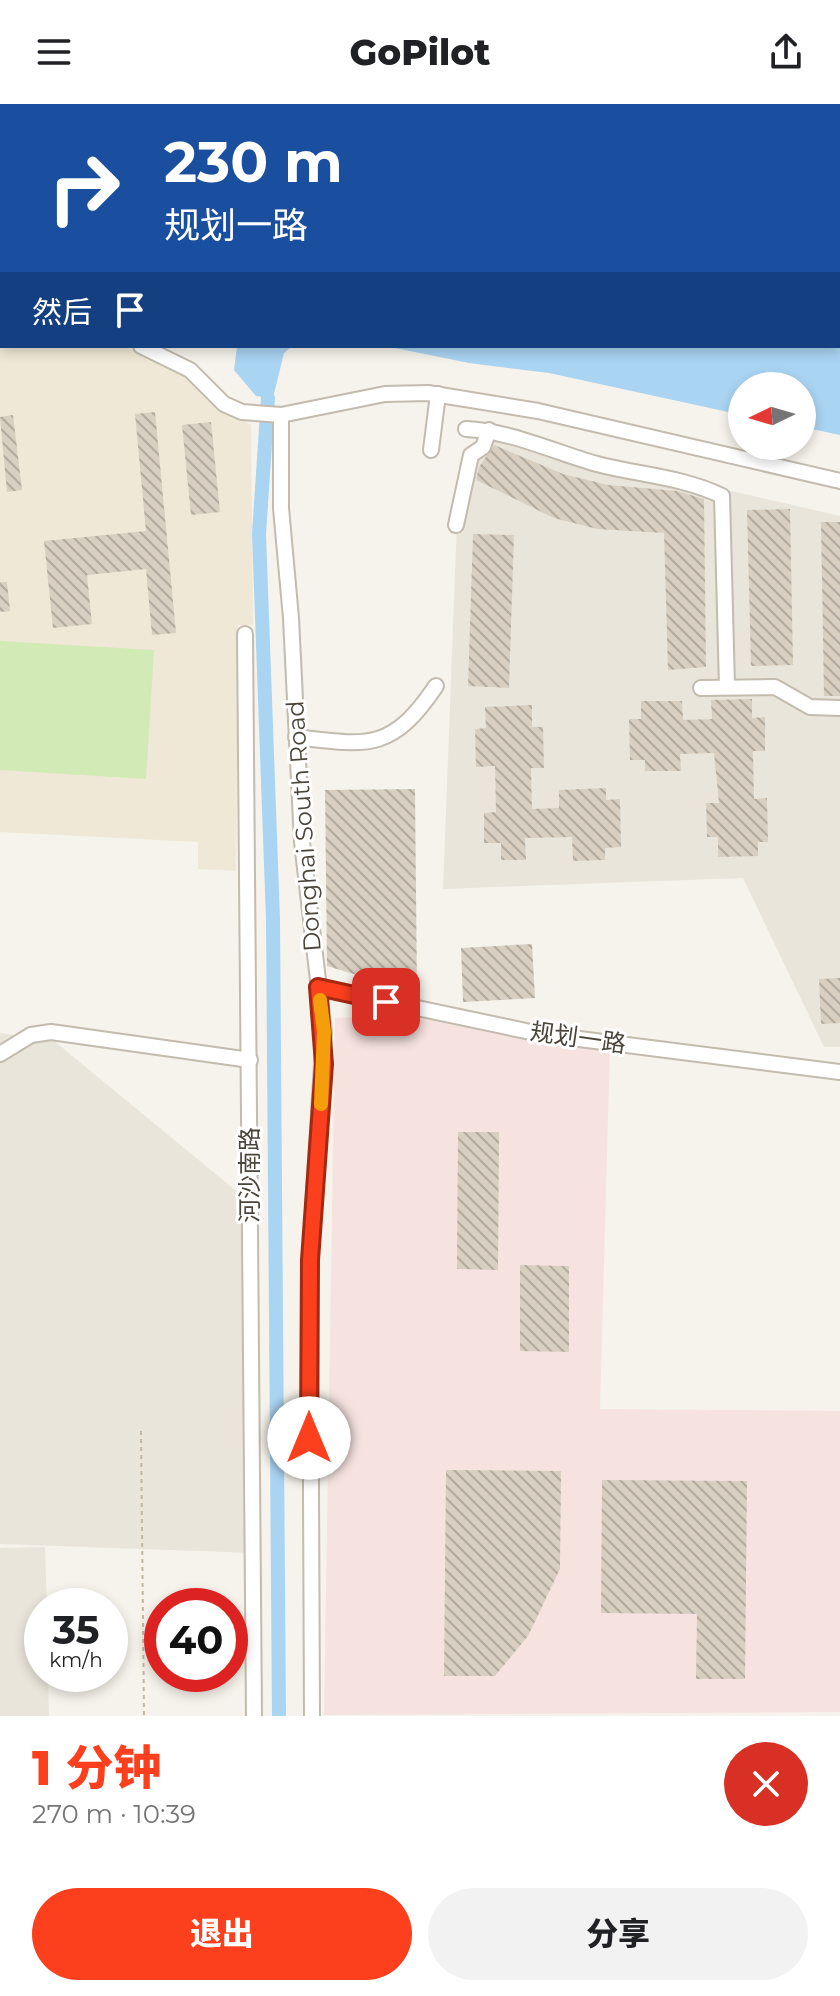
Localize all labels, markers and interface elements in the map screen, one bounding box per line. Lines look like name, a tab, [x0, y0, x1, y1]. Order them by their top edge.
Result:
icon: menu	[32, 30, 76, 74]
text: GoPilot	[350, 30, 490, 74]
icon: share	[764, 30, 808, 74]
text: 230 m	[164, 128, 343, 196]
icon: right	[32, 136, 136, 240]
text: 规划一路	[164, 203, 308, 247]
icon: arrive	[108, 288, 152, 332]
text: 然后	[32, 294, 92, 331]
north arrow	[728, 372, 816, 460]
map controls	[728, 372, 816, 460]
street label: Donghai South Road	[280, 700, 327, 953]
pin	[352, 968, 420, 1036]
icon: arrive	[364, 980, 408, 1024]
street label: 规划一路	[529, 1016, 628, 1059]
street label: 河沙南路	[235, 1127, 264, 1223]
position arrow	[267, 1396, 351, 1480]
speed limit sign: 40	[144, 1588, 248, 1692]
text: 35	[52, 1605, 100, 1654]
text: km/h	[49, 1648, 103, 1672]
text: 1 分钟	[32, 1739, 161, 1797]
button: close	[724, 1742, 808, 1826]
text: 270 m · 10:39	[32, 1798, 196, 1830]
button: 退出	[32, 1888, 412, 1980]
button: 分享	[428, 1888, 808, 1980]

